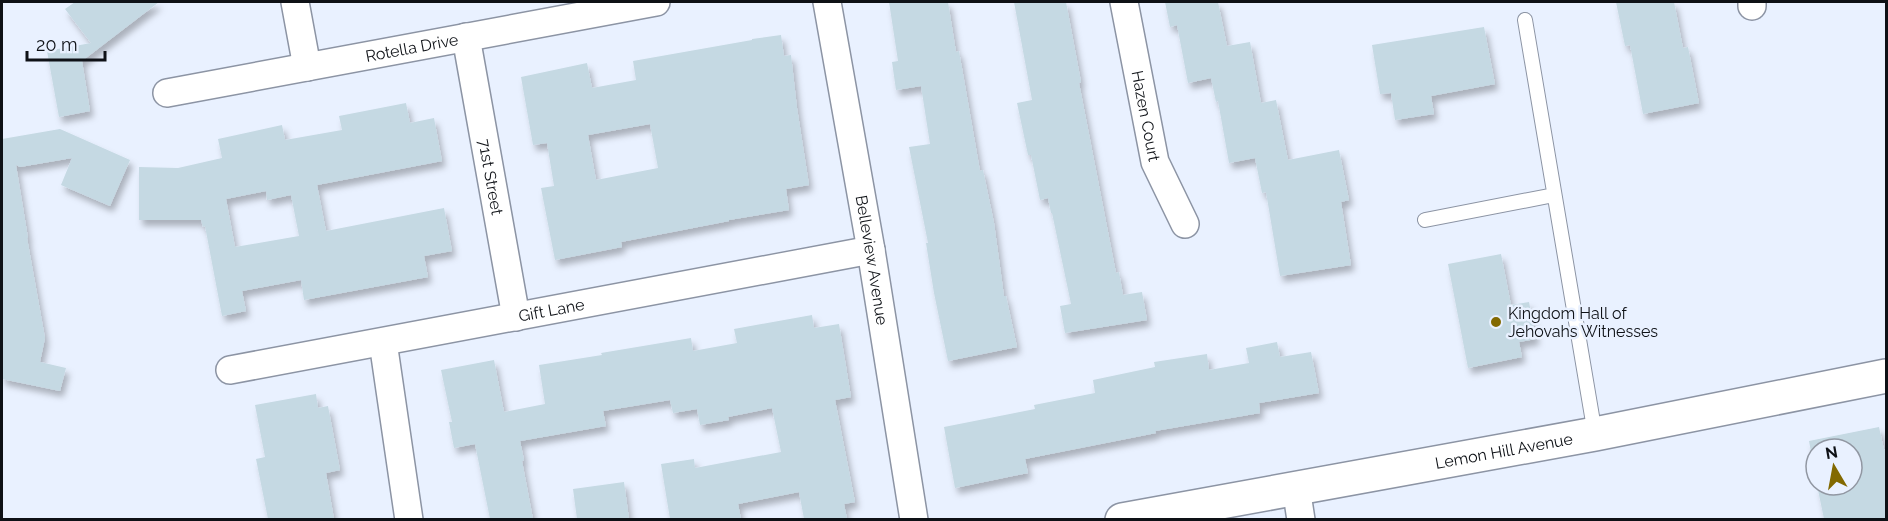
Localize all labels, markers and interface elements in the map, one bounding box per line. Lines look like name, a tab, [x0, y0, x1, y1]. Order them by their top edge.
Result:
scale bar	[27, 24, 105, 62]
street label: Rotella Drive	[364, 30, 460, 65]
text: 20 m	[36, 34, 78, 55]
street label: Hazen Court	[1128, 69, 1164, 163]
street label: 71st Street	[475, 137, 507, 217]
street label: Belleview Avenue	[852, 194, 892, 326]
street label: Gift Lane	[517, 294, 586, 325]
place label: Kingdom Hall of Jehovahs Witnesses	[1508, 304, 1658, 341]
marker: Kingdom Hall of Jehovahs Witnesses	[1489, 315, 1503, 329]
street label: Lemon Hill Avenue	[1433, 429, 1574, 472]
north arrow	[1804, 437, 1864, 497]
text: N	[1824, 442, 1839, 463]

